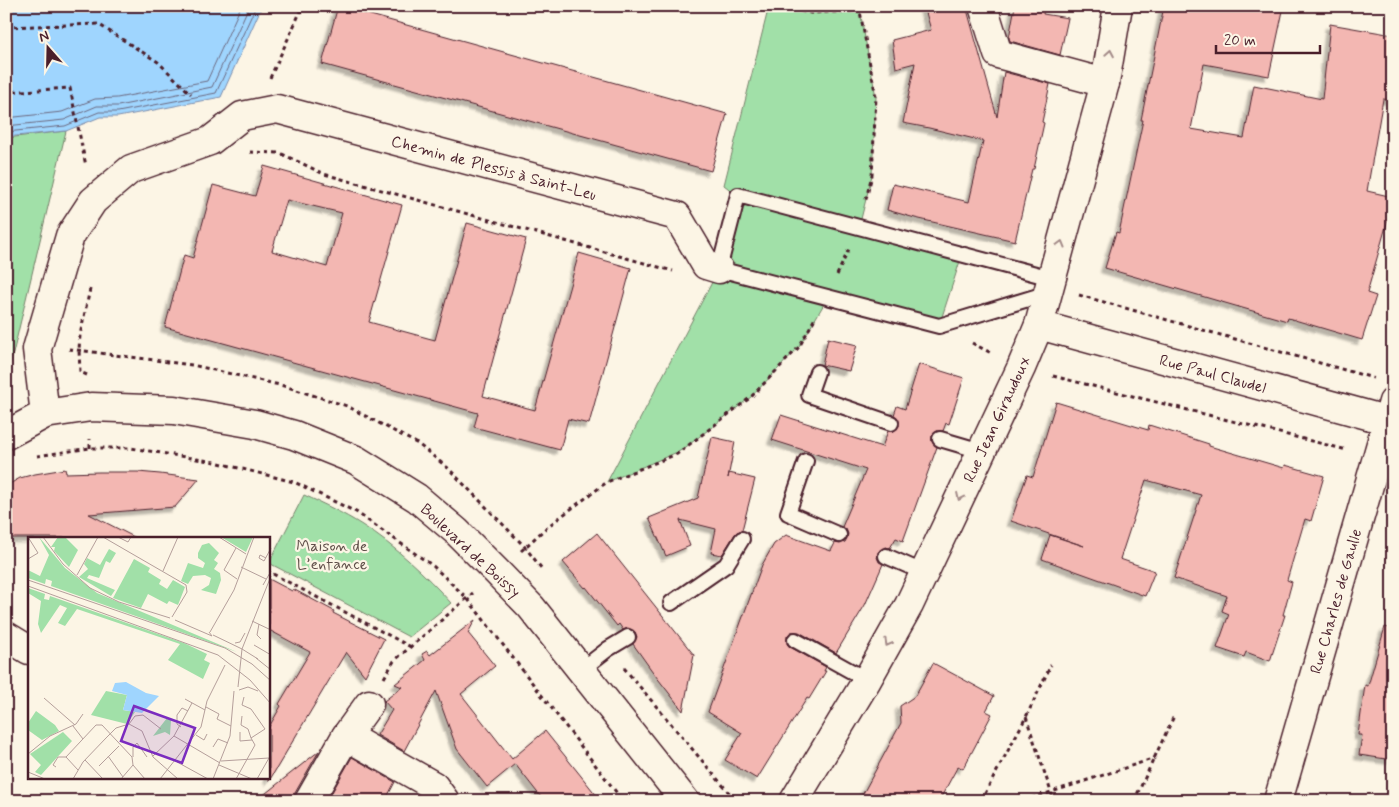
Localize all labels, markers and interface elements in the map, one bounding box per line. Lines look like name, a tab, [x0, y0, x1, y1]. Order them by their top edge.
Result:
north arrow	[22, 22, 72, 72]
scale bar	[1216, 22, 1320, 54]
text: N	[36, 27, 51, 47]
text: 20 m	[1224, 31, 1256, 51]
one-way arrow	[1105, 49, 1115, 58]
street label: Chemin de Plessis à Saint-Leu	[389, 131, 599, 206]
one-way arrow	[1055, 241, 1065, 249]
street label: Rue Paul Claudel	[1157, 350, 1268, 399]
street label: Rue Jean Giraudoux	[959, 353, 1036, 486]
one-way arrow	[956, 492, 966, 501]
street label: Boulevard de Boissy	[415, 499, 525, 603]
street label: Rue Charles de Gaulle	[1306, 526, 1367, 677]
park label: Maison de L’enfance	[296, 536, 368, 575]
inset map	[28, 537, 270, 780]
one-way arrow	[885, 637, 895, 646]

